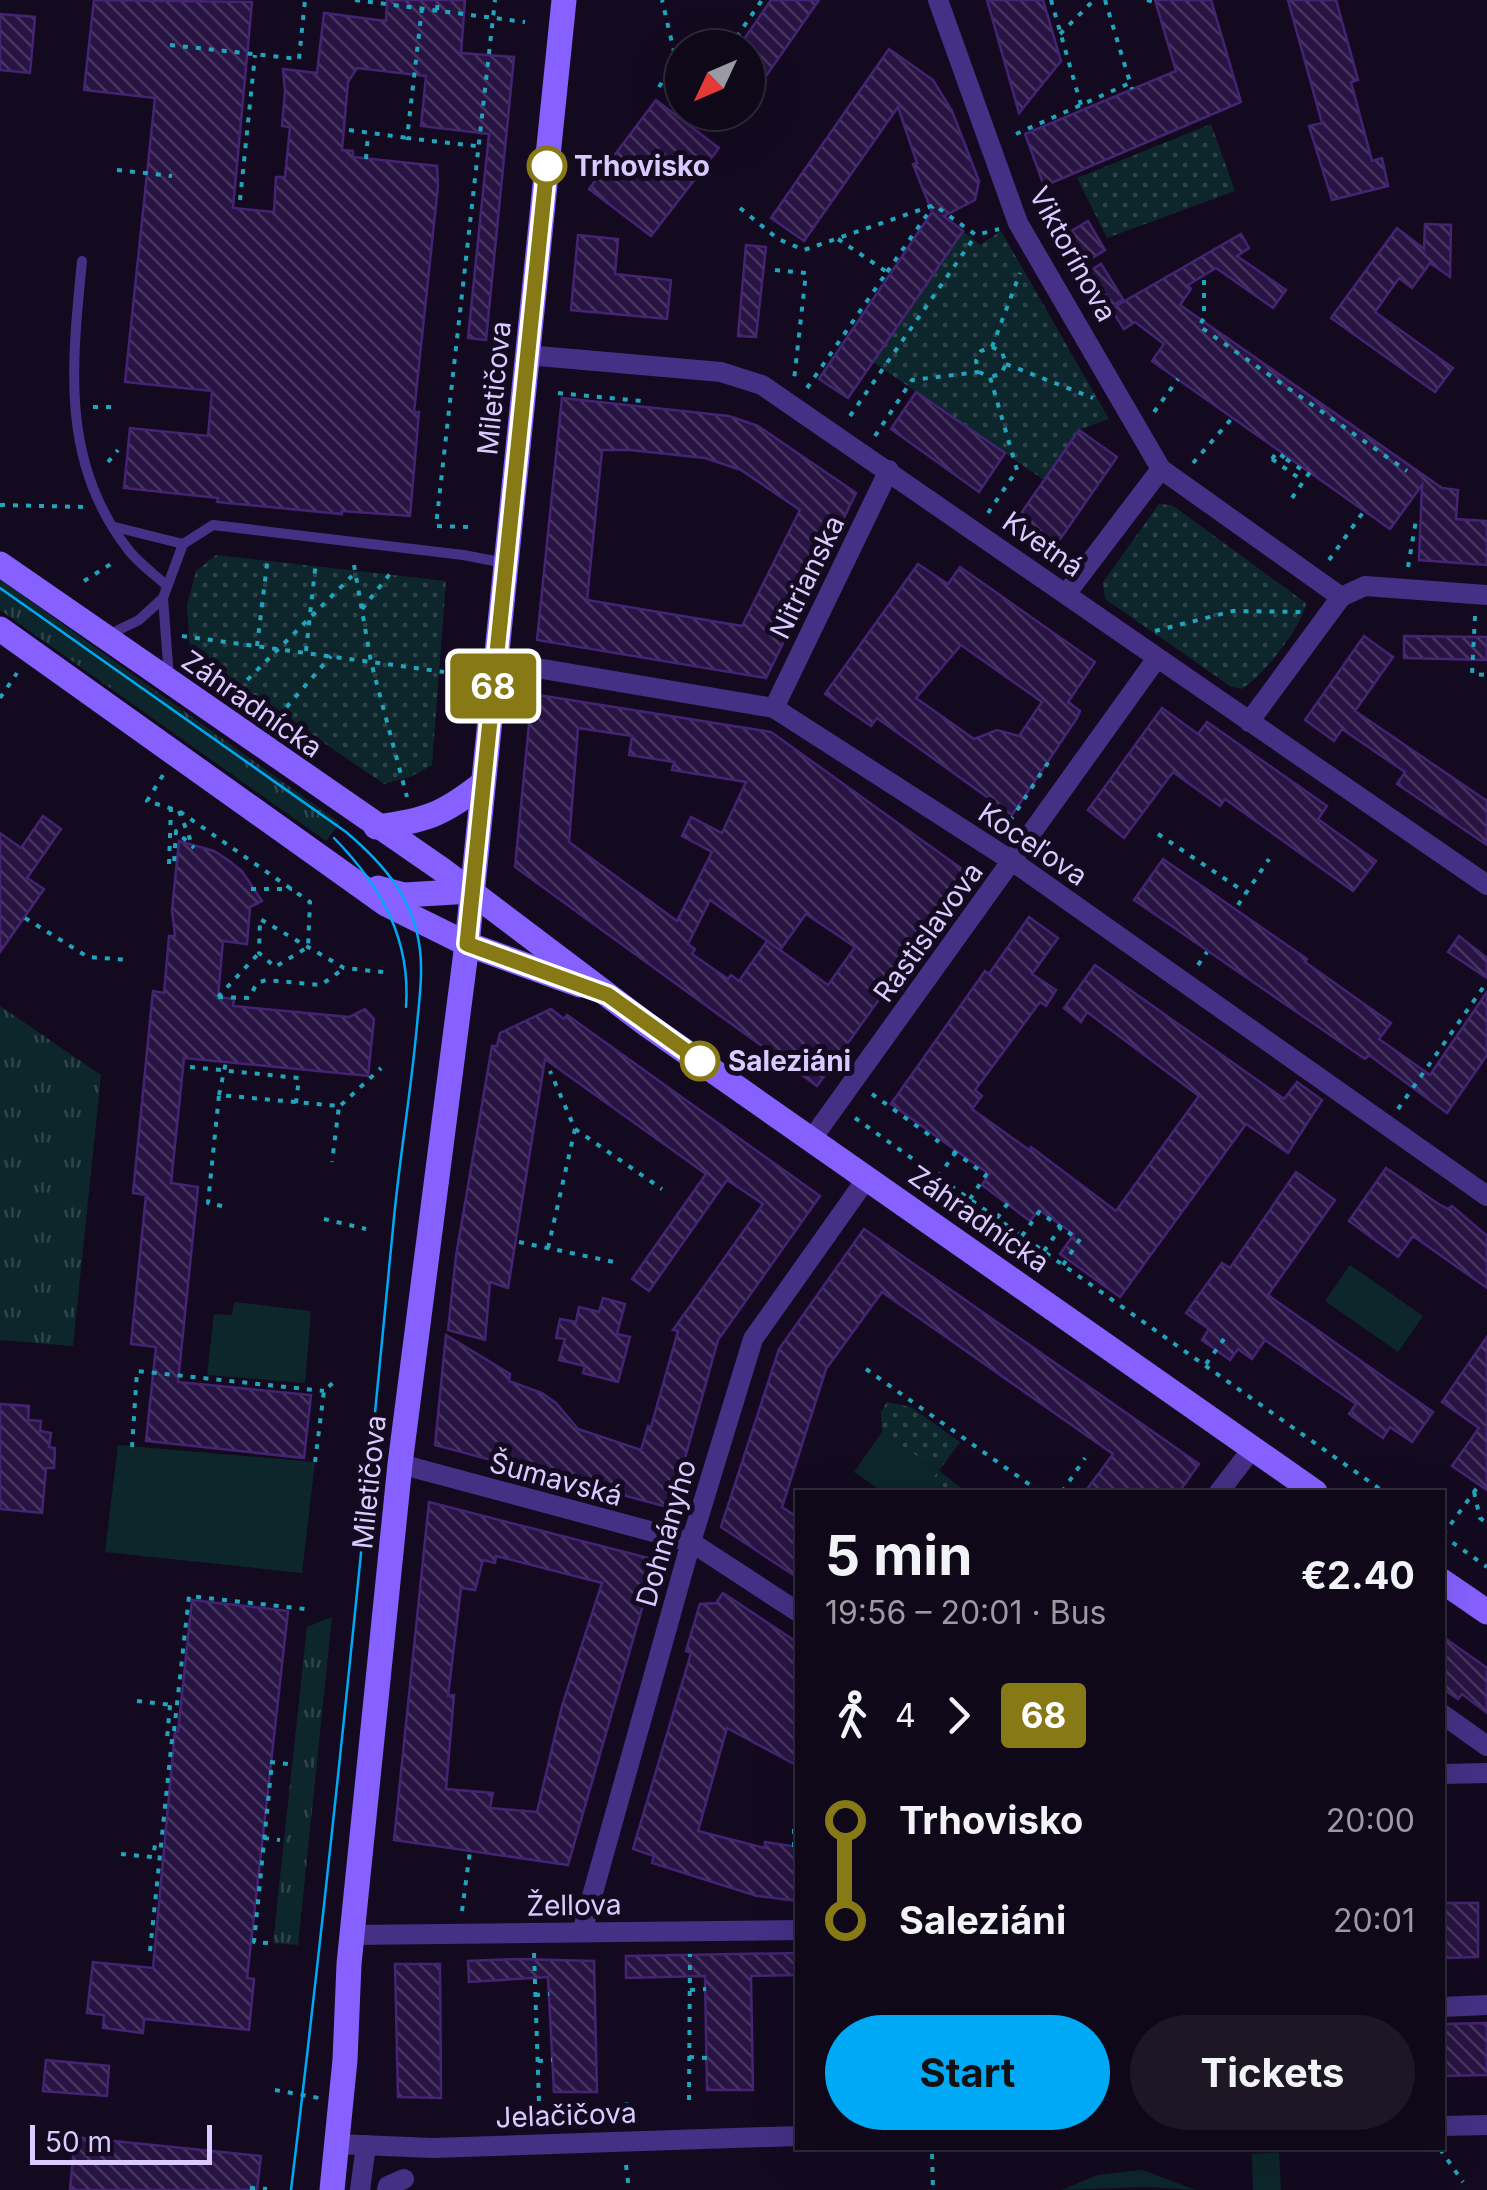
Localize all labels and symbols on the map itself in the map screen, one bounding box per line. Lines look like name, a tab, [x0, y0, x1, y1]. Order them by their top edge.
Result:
north arrow	[665, 30, 765, 130]
marker: Trhovisko	[528, 147, 566, 185]
place label: Trhovisko	[574, 149, 710, 183]
street label: Viktorínova	[1022, 181, 1124, 327]
street label: Miletičova	[470, 319, 518, 457]
street label: Kvetná	[996, 504, 1090, 584]
street label: Nitrianska	[763, 510, 851, 644]
street label: Záhradnícka	[175, 643, 329, 765]
line badge: 68	[448, 654, 538, 718]
street label: Koceľova	[972, 795, 1094, 893]
street label: Rastislavova	[866, 856, 990, 1008]
marker: Saleziáni	[681, 1042, 719, 1080]
place label: Saleziáni	[728, 1044, 851, 1078]
street label: Záhradnícka	[902, 1158, 1056, 1280]
street label: Miletičova	[345, 1413, 393, 1551]
street label: Šumavská	[486, 1445, 626, 1513]
street label: Dohnányho	[629, 1456, 703, 1610]
street label: Žellova	[526, 1887, 622, 1923]
street label: Jelačičova	[495, 2096, 637, 2134]
scale bar	[30, 2120, 212, 2164]

